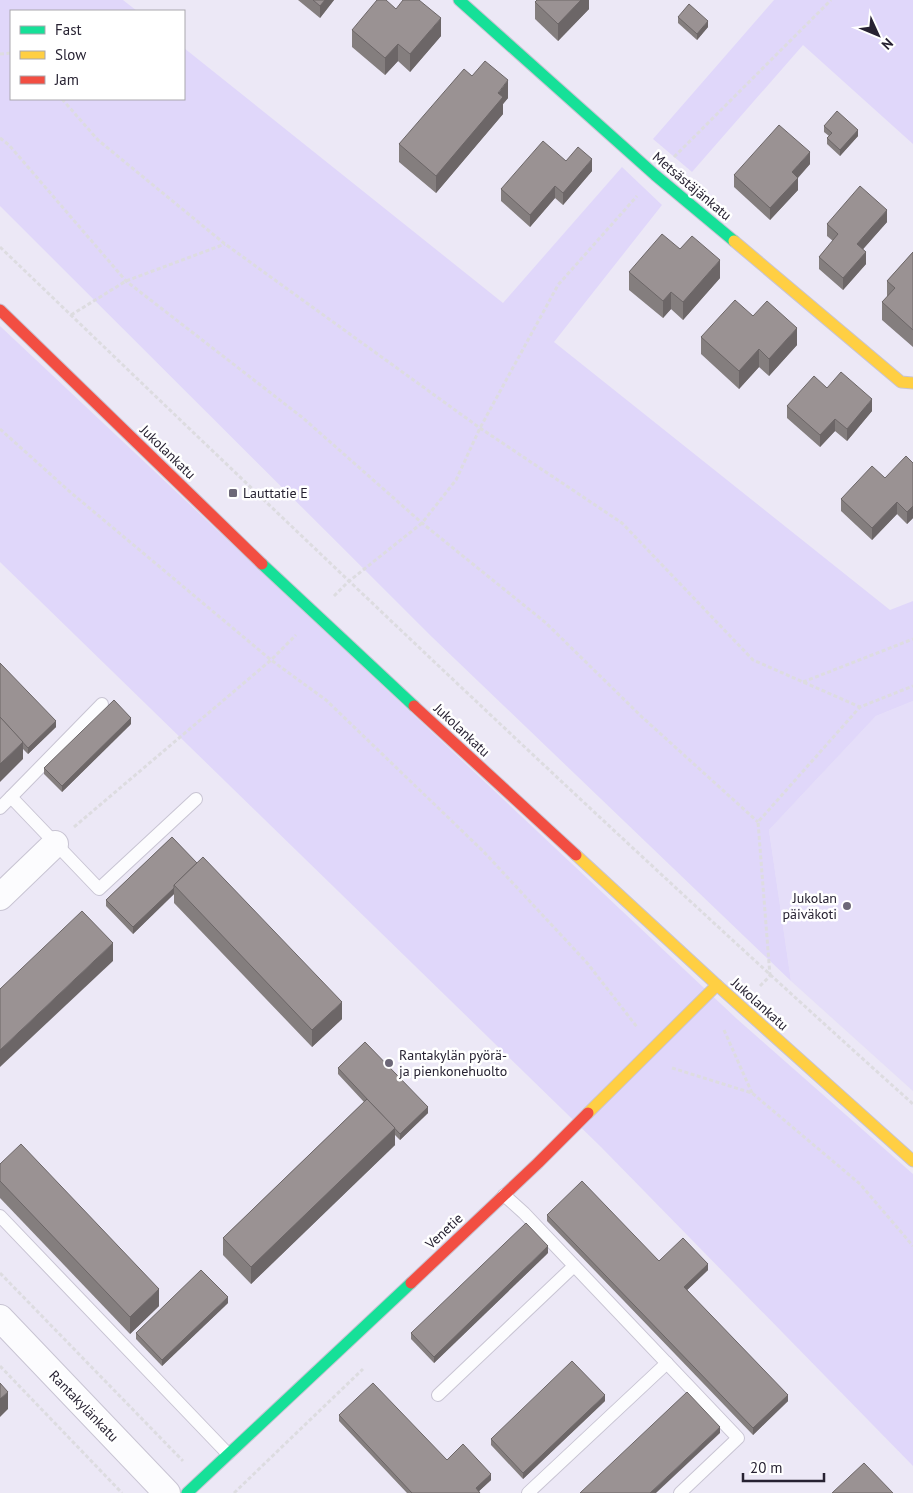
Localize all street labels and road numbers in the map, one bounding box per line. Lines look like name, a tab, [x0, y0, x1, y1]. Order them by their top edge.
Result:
street label: Metsästäjänkatu	[649, 148, 735, 224]
street label: Jukolankatu	[136, 420, 200, 483]
street label: Jukolankatu	[429, 699, 494, 761]
street label: Jukolankatu	[727, 973, 792, 1034]
street label: Venetie	[421, 1209, 466, 1253]
street label: Rantakylänkatu	[45, 1367, 123, 1445]

